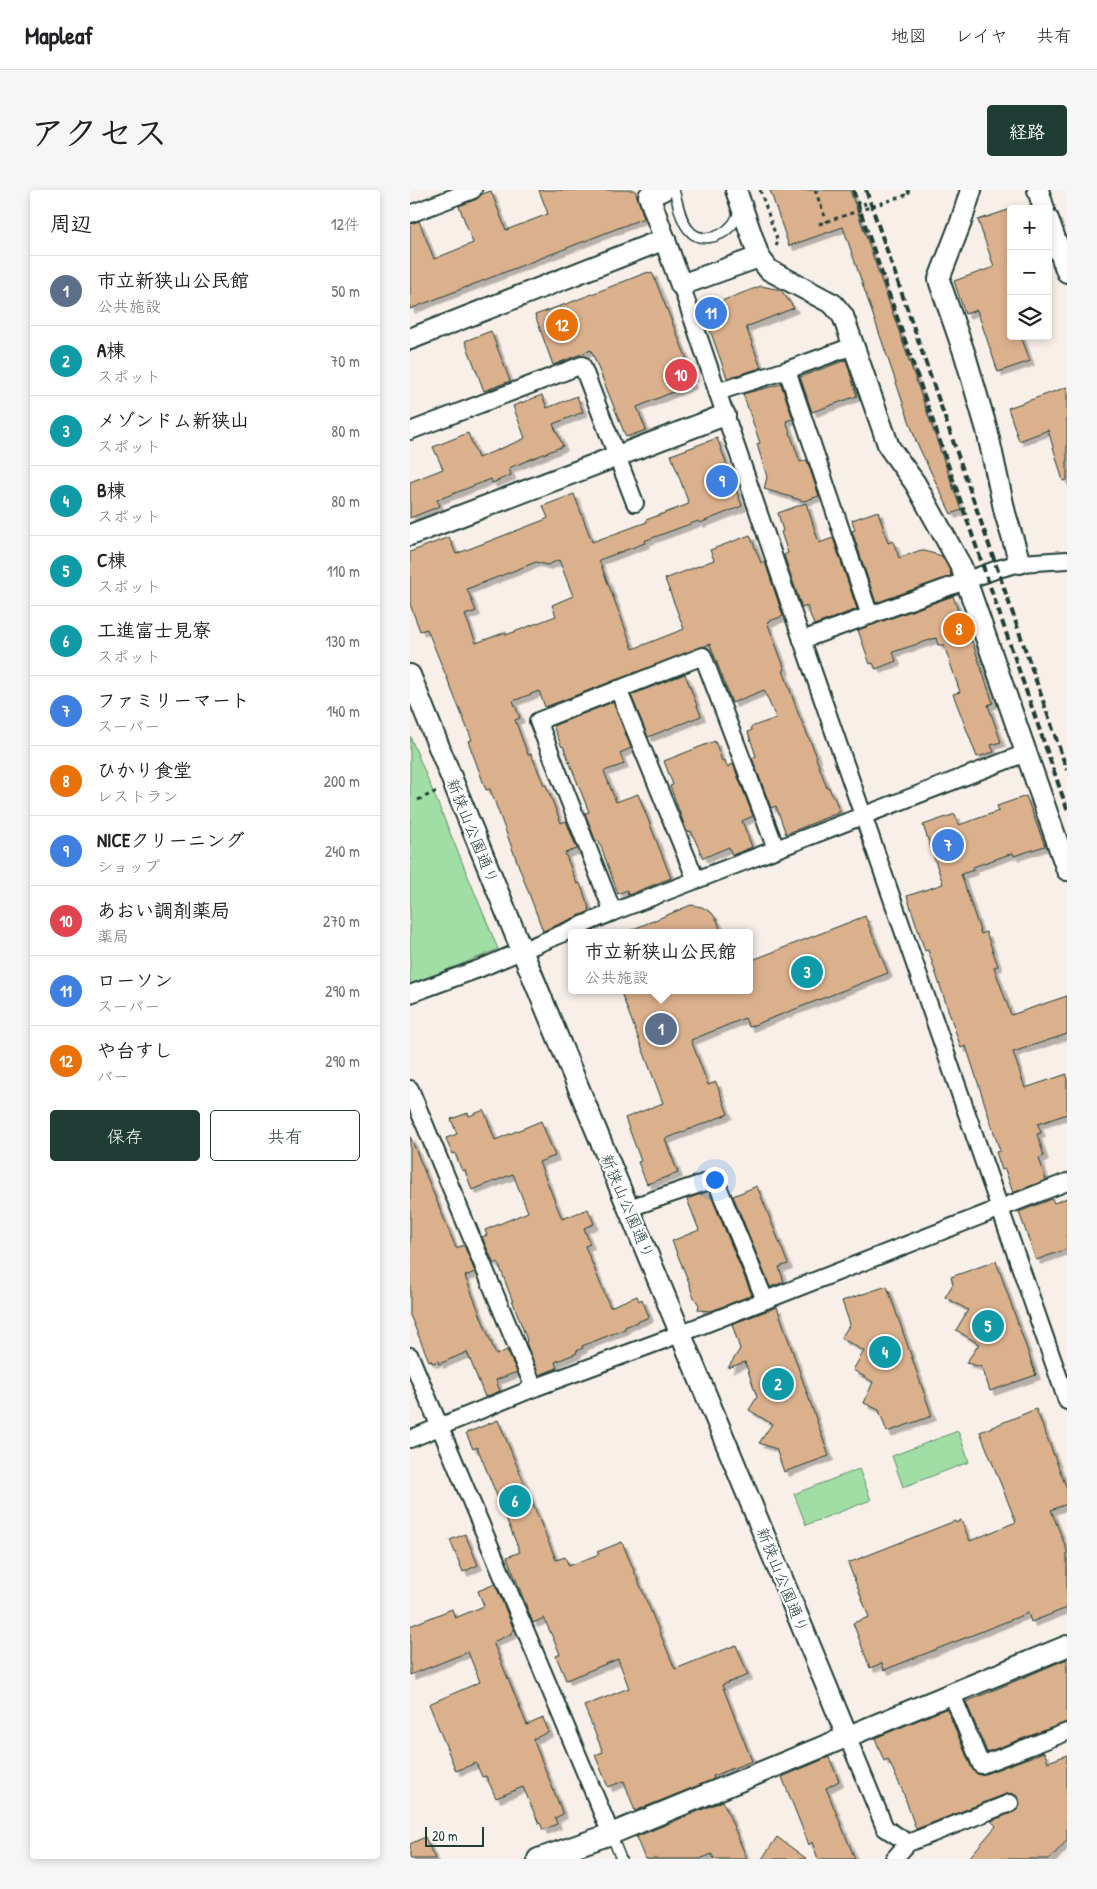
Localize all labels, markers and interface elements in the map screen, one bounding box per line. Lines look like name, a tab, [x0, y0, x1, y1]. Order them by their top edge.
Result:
text: Mapleaf	[25, 19, 93, 51]
text: 地図	[891, 23, 927, 48]
text: レイヤ	[955, 23, 1008, 48]
text: 共有	[1036, 23, 1072, 48]
button: 経路	[987, 105, 1067, 156]
text: アクセス	[30, 109, 168, 156]
map controls	[1007, 205, 1052, 340]
button: +	[1007, 205, 1052, 250]
text: 周辺	[50, 209, 92, 238]
text: 12件	[331, 213, 360, 235]
button: −	[1007, 250, 1052, 295]
text: 市立新狭山公民館	[97, 267, 249, 293]
text: 1	[63, 280, 69, 302]
text: 50 m	[332, 280, 360, 302]
pin: 11	[695, 294, 727, 332]
text: 公共施設	[97, 295, 161, 317]
button: layers	[1007, 295, 1052, 340]
pin: 12	[546, 306, 578, 344]
text: A棟	[97, 337, 125, 363]
text: 2	[62, 350, 70, 372]
text: 70 m	[330, 350, 360, 372]
pin: 10	[665, 356, 697, 394]
text: スポット	[97, 365, 161, 387]
text: メゾンドム新狭山	[97, 407, 249, 433]
text: 3	[62, 420, 70, 442]
text: 80 m	[331, 420, 360, 442]
text: スポット	[97, 435, 161, 457]
pin: 9	[706, 462, 738, 500]
text: B棟	[97, 477, 126, 503]
text: 4	[63, 490, 69, 512]
text: 80 m	[331, 490, 360, 512]
text: スポット	[97, 505, 161, 527]
text: C棟	[97, 547, 126, 573]
text: 5	[63, 560, 69, 582]
text: 110 m	[327, 560, 360, 582]
text: スポット	[97, 575, 161, 597]
pin: 8	[943, 610, 975, 648]
text: 工進富士見寮	[97, 617, 211, 643]
text: 6	[63, 630, 69, 652]
text: 130 m	[325, 630, 360, 652]
text: スポット	[97, 645, 161, 667]
text: ファミリーマート	[97, 687, 250, 713]
text: 7	[62, 700, 70, 722]
text: 140 m	[326, 700, 360, 722]
text: スーパー	[97, 715, 160, 737]
text: ひかり食堂	[97, 757, 192, 783]
text: 8	[63, 770, 69, 792]
text: 200 m	[324, 770, 360, 792]
street label: 新狭山公園通り	[442, 775, 504, 887]
text: レストラン	[97, 785, 178, 807]
pin: 7	[932, 826, 964, 864]
text: NICEクリーニング	[97, 827, 244, 853]
text: 9	[63, 840, 69, 862]
text: 240 m	[325, 840, 360, 862]
text: ショップ	[97, 855, 160, 877]
text: あおい調剤薬局	[97, 897, 230, 923]
text: 10	[60, 910, 72, 932]
text: 270 m	[323, 910, 360, 932]
text: 薬局	[97, 925, 129, 947]
popup	[568, 929, 753, 994]
text: 市立新狭山公民館	[584, 938, 737, 964]
pin: 3	[791, 953, 823, 991]
text: 公共施設	[584, 966, 649, 988]
text: ローソン	[97, 967, 173, 993]
text: 11	[60, 980, 72, 1002]
text: 290 m	[325, 980, 360, 1002]
text: スーパー	[97, 995, 160, 1017]
pin: 1	[645, 1010, 677, 1048]
text: や台すし	[97, 1037, 173, 1063]
text: 12	[59, 1050, 73, 1072]
text: 290 m	[325, 1050, 360, 1072]
text: バー	[97, 1065, 129, 1087]
button: 保存	[50, 1110, 200, 1161]
button: 共有	[210, 1110, 360, 1161]
street label: 新狭山公園通り	[596, 1150, 660, 1262]
your location	[702, 1167, 728, 1193]
pin: 5	[972, 1307, 1004, 1345]
pin: 4	[869, 1333, 901, 1371]
pin: 2	[762, 1365, 794, 1403]
pin: 6	[499, 1482, 531, 1520]
street label: 新狭山公園通り	[752, 1524, 814, 1636]
scale bar	[425, 1824, 484, 1847]
text: 20 m	[432, 1826, 458, 1845]

